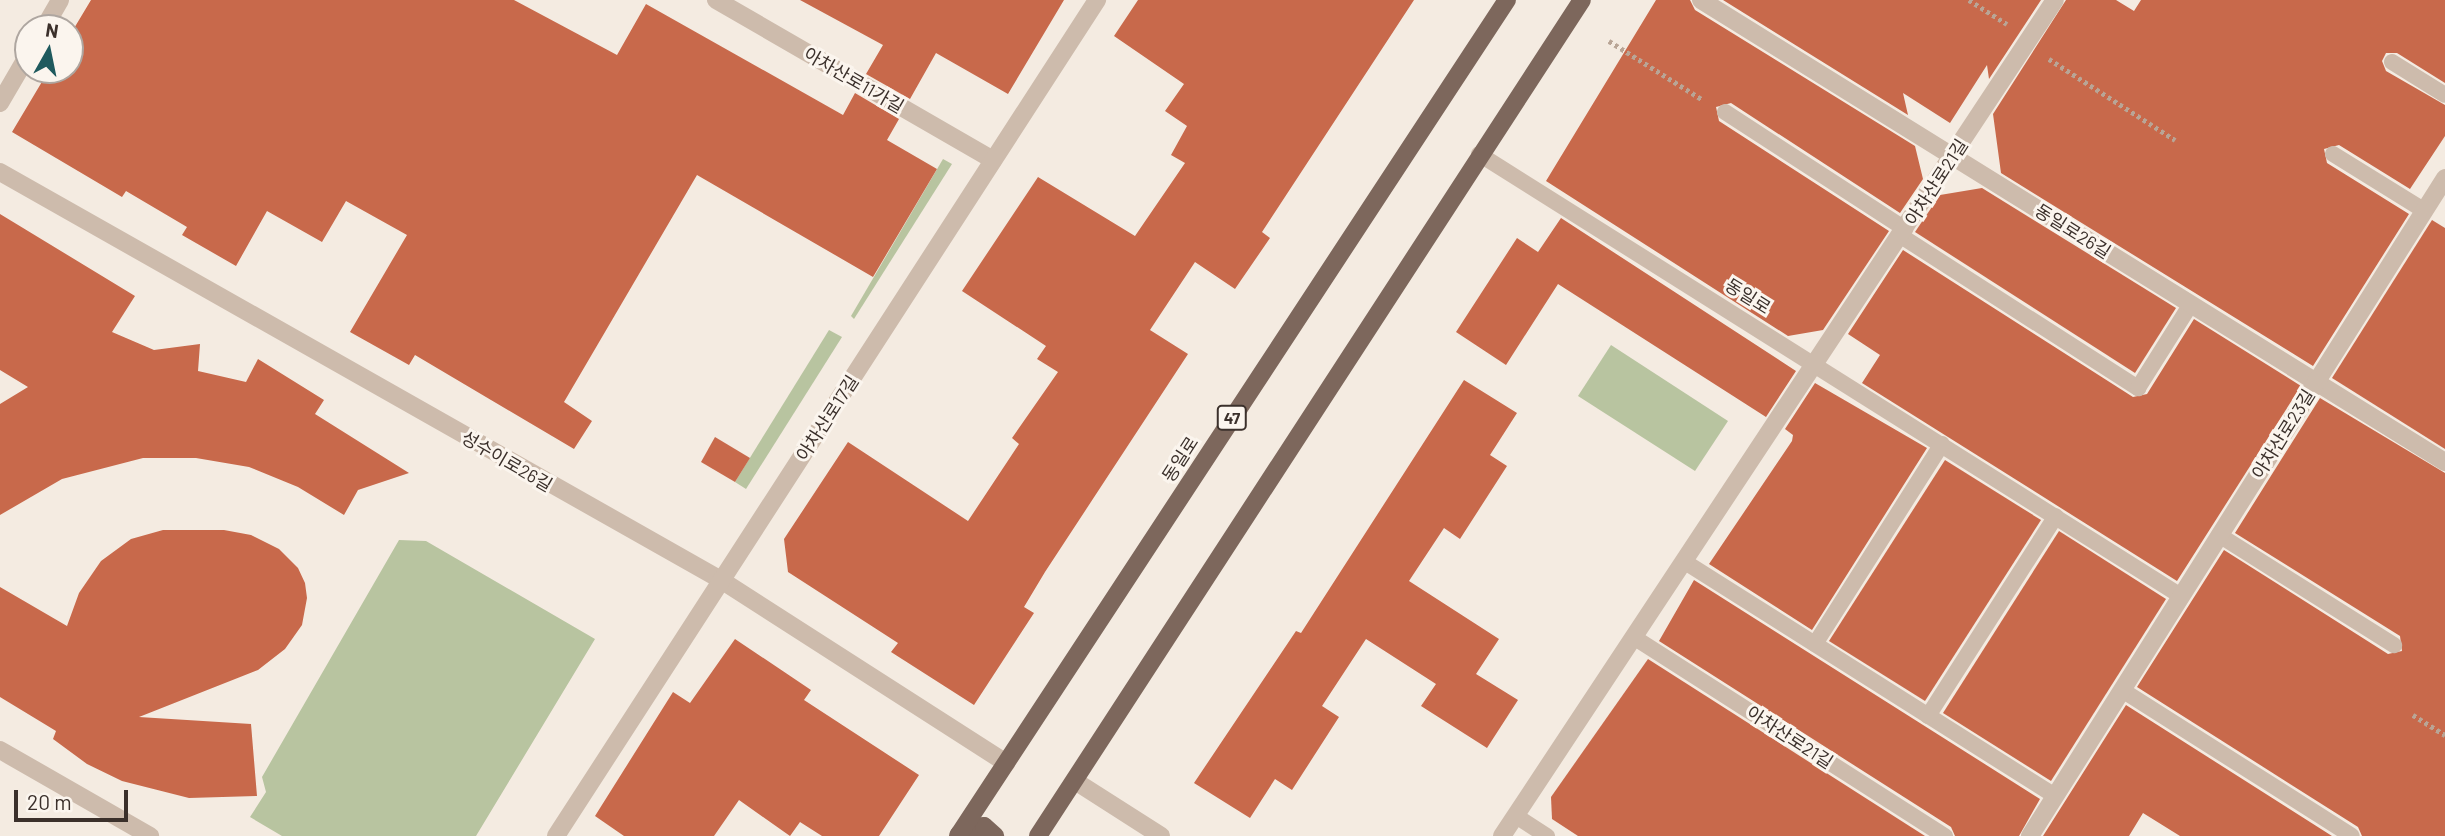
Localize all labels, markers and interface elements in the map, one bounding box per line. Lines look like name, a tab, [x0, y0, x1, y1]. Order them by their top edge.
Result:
north arrow	[14, 14, 84, 84]
text: N	[44, 17, 60, 42]
street label: 아차산로11가길	[800, 43, 908, 117]
street label: 아차산로21길	[1900, 135, 1972, 229]
street label: 동일로26길	[2031, 199, 2115, 263]
street label: 동일로	[1721, 274, 1775, 318]
street label: 아차산로17길	[791, 371, 863, 465]
street label: 아차산로23길	[2247, 385, 2319, 483]
road number: 47	[1216, 406, 1248, 430]
street label: 성수이로26길	[458, 426, 556, 496]
street label: 동일로	[1157, 432, 1203, 486]
street label: 아차산로21길	[1743, 701, 1837, 773]
scale bar	[18, 776, 131, 820]
text: 20 m	[27, 789, 72, 814]

